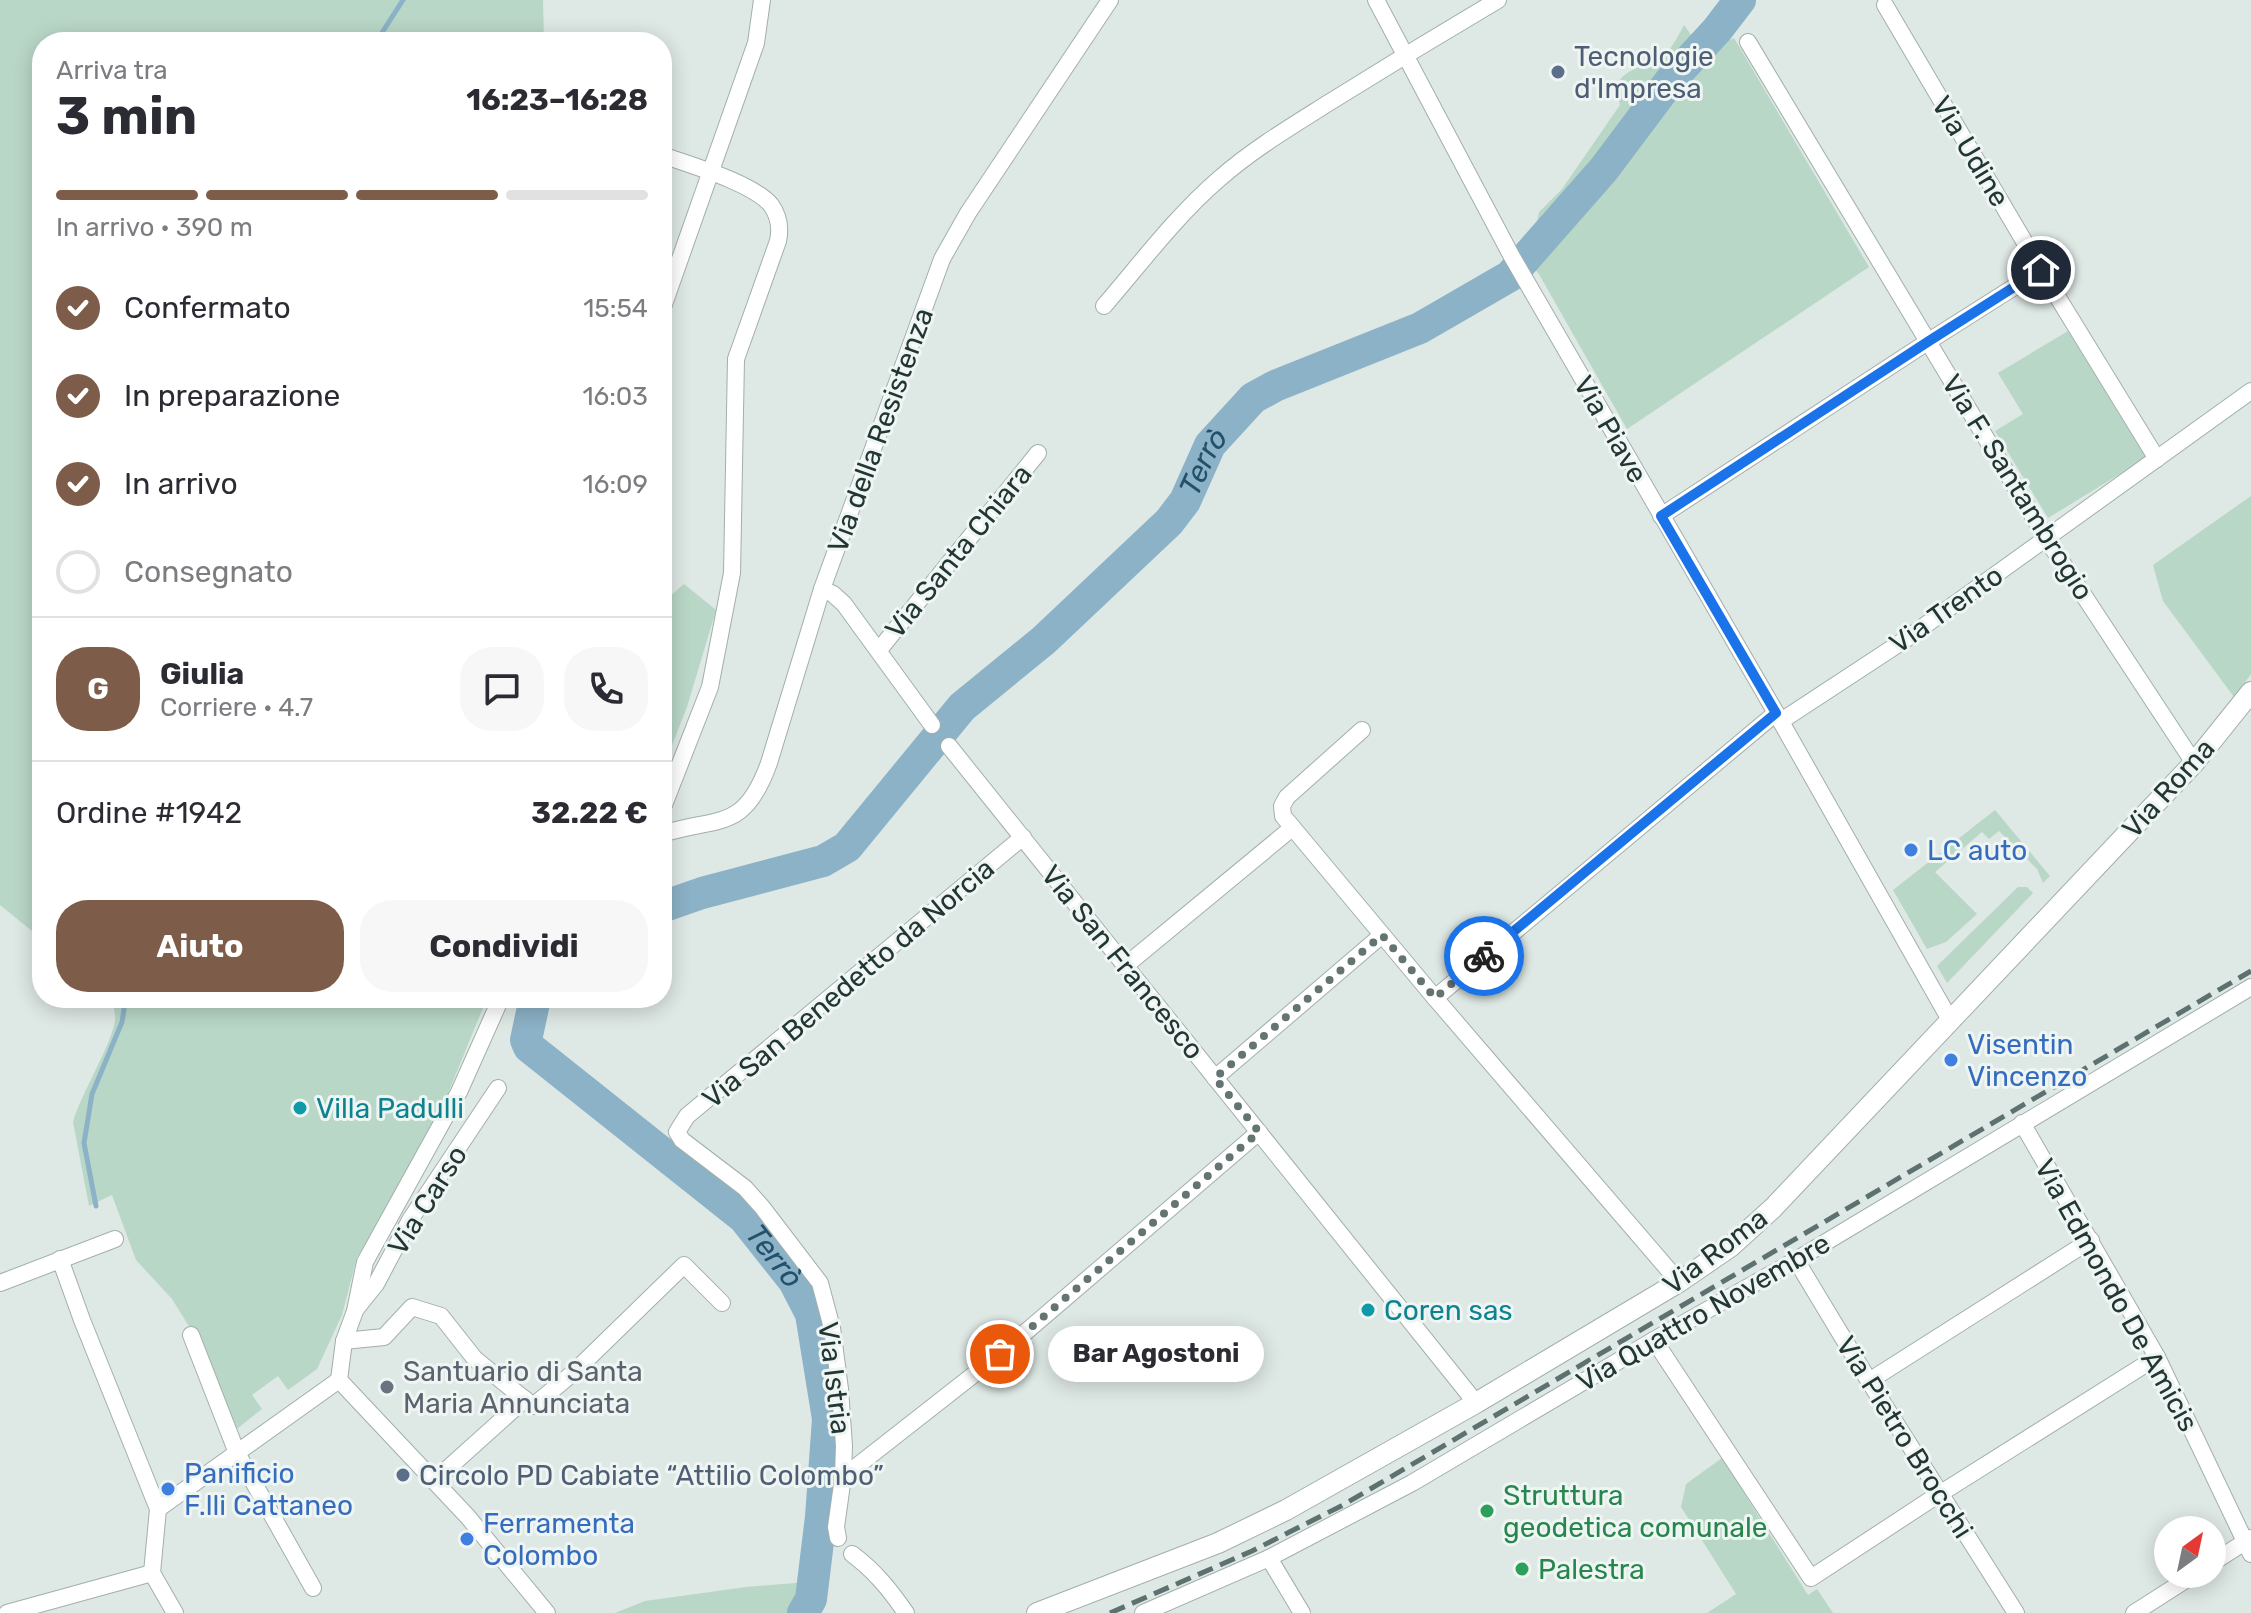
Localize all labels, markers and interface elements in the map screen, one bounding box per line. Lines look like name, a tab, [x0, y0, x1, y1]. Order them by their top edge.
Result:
place label: Tecnologie d'Impresa	[1574, 40, 1714, 105]
text: Arriva tra	[56, 55, 168, 86]
marker: Tecnologie d'Impresa	[1549, 63, 1567, 81]
text: 16:23–16:28	[466, 82, 648, 118]
text: 3 min	[56, 85, 197, 147]
street label: Via Udine	[1925, 90, 2016, 212]
text: In arrivo · 390 m	[56, 212, 253, 243]
pin	[2007, 236, 2075, 304]
icon: home	[2019, 248, 2063, 292]
icon: check	[56, 286, 100, 330]
text: Confermato	[124, 290, 291, 326]
text: 15:54	[583, 293, 648, 324]
street label: Via della Resistenza	[821, 303, 940, 557]
street label: Via F. Santambrogio	[1935, 368, 2100, 606]
street label: Via Piave	[1567, 370, 1654, 489]
icon: check	[56, 374, 100, 418]
text: In preparazione	[124, 378, 340, 414]
text: 16:03	[582, 381, 648, 412]
water label: Terrò	[1172, 420, 1235, 501]
street label: Via Santa Chiara	[878, 458, 1039, 645]
icon: check	[56, 462, 100, 506]
text: In arrivo	[124, 466, 238, 502]
text: 16:09	[583, 469, 648, 500]
text: Consegnato	[124, 554, 293, 590]
street label: Via Trento	[1883, 558, 2009, 660]
button: chat	[460, 647, 544, 731]
button: phone	[564, 647, 648, 731]
text: Giulia	[160, 656, 244, 692]
text: G	[87, 671, 109, 707]
text: Corriere · 4.7	[160, 692, 313, 723]
street label: Via Roma	[2115, 732, 2221, 845]
text: Ordine #1942	[56, 795, 242, 831]
text: 32.22 €	[531, 795, 648, 831]
place label: LC auto	[1927, 834, 2027, 867]
marker: LC auto	[1902, 841, 1920, 859]
street label: Via San Benedetto da Norcia	[696, 852, 1001, 1115]
street label: Via San Francesco	[1034, 859, 1211, 1066]
button: Aiuto	[56, 900, 344, 992]
button: Condividi	[360, 900, 648, 992]
courier	[1444, 916, 1524, 996]
icon: bike	[1462, 934, 1506, 978]
place label: Visentin Vincenzo	[1967, 1028, 2087, 1093]
marker: Visentin Vincenzo	[1942, 1051, 1960, 1069]
place label: Villa Padulli	[316, 1092, 464, 1125]
marker: Villa Padulli	[291, 1099, 309, 1117]
street label: Via Carso	[381, 1140, 474, 1261]
street label: Via Edmondo De Amicis	[2028, 1153, 2205, 1437]
street label: Via Roma	[1657, 1202, 1774, 1301]
water label: Terrò	[738, 1217, 811, 1295]
street label: Via Quattro Novembre	[1571, 1226, 1836, 1398]
place label: Coren sas	[1384, 1294, 1513, 1327]
marker: Coren sas	[1359, 1301, 1377, 1319]
street label: Via Istria	[811, 1320, 858, 1436]
pin	[966, 1320, 1034, 1388]
callout: Bar Agostoni	[1048, 1326, 1264, 1382]
street label: Via Pietro Brocchi	[1829, 1330, 1980, 1544]
icon: bag	[978, 1332, 1022, 1376]
text: Bar Agostoni	[1072, 1338, 1240, 1369]
place label: Santuario di Santa Maria Annunciata	[403, 1355, 643, 1420]
marker: Santuario di Santa Maria Annunciata	[378, 1378, 396, 1396]
place label: Panificio F.lli Cattaneo	[184, 1457, 353, 1522]
place label: Circolo PD Cabiate “Attilio Colombo”	[419, 1459, 884, 1492]
marker: Circolo PD Cabiate “Attilio Colombo”	[394, 1466, 412, 1484]
place label: Struttura geodetica comunale	[1503, 1479, 1767, 1544]
marker: Panificio F.lli Cattaneo	[159, 1480, 177, 1498]
marker: Struttura geodetica comunale	[1478, 1502, 1496, 1520]
place label: Ferramenta Colombo	[483, 1507, 635, 1572]
north arrow	[2154, 1516, 2226, 1588]
map controls	[2154, 1516, 2226, 1588]
marker: Ferramenta Colombo	[458, 1530, 476, 1548]
place label: Palestra	[1538, 1553, 1645, 1586]
marker: Palestra	[1513, 1560, 1531, 1578]

